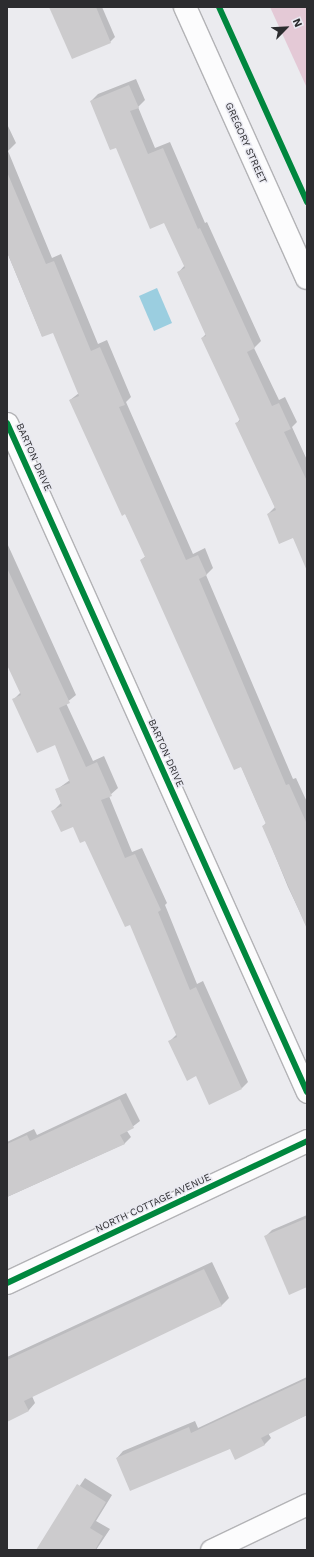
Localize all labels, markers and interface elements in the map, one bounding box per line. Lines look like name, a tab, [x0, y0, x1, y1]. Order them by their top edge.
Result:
north arrow	[266, 8, 306, 48]
text: N	[290, 17, 305, 29]
street label: GREGORY STREET	[223, 100, 269, 186]
street label: BARTON DRIVE	[14, 421, 54, 493]
street label: BARTON DRIVE	[146, 717, 186, 789]
street label: NORTH COTTAGE AVENUE	[93, 1171, 213, 1235]

